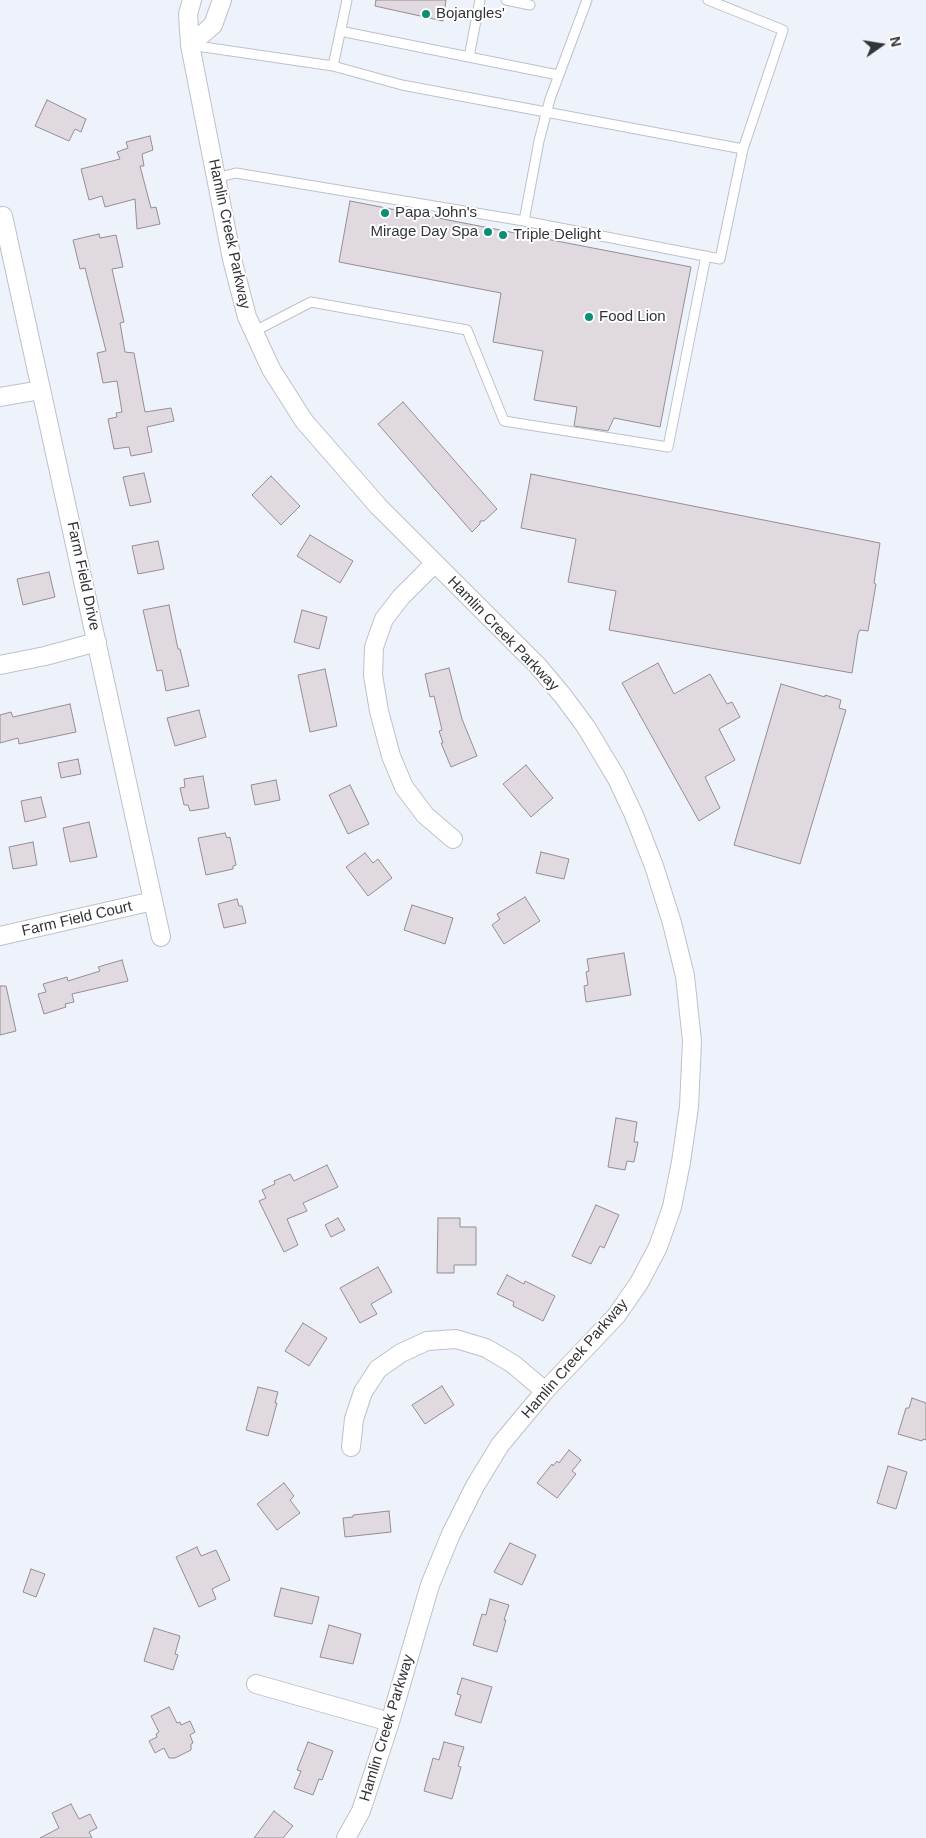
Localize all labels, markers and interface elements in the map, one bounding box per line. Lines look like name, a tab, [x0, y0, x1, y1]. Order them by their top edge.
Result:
place label: Bojangles'	[436, 5, 505, 23]
marker: Bojangles'	[420, 8, 432, 20]
north arrow	[856, 20, 906, 70]
text: N	[887, 35, 905, 48]
street label: Hamlin Creek Parkway	[204, 158, 254, 310]
place label: Papa John's	[395, 204, 477, 222]
marker: Papa John's	[379, 207, 391, 219]
place label: Mirage Day Spa	[370, 223, 478, 241]
marker: Mirage Day Spa	[482, 226, 494, 238]
place label: Triple Delight	[513, 226, 601, 244]
marker: Triple Delight	[497, 229, 509, 241]
place label: Food Lion	[599, 308, 666, 326]
marker: Food Lion	[583, 311, 595, 323]
street label: Farm Field Drive	[63, 520, 103, 632]
street label: Hamlin Creek Parkway	[444, 573, 562, 695]
street label: Farm Field Court	[20, 898, 134, 940]
street label: Hamlin Creek Parkway	[518, 1296, 632, 1422]
street label: Hamlin Creek Parkway	[356, 1652, 418, 1804]

